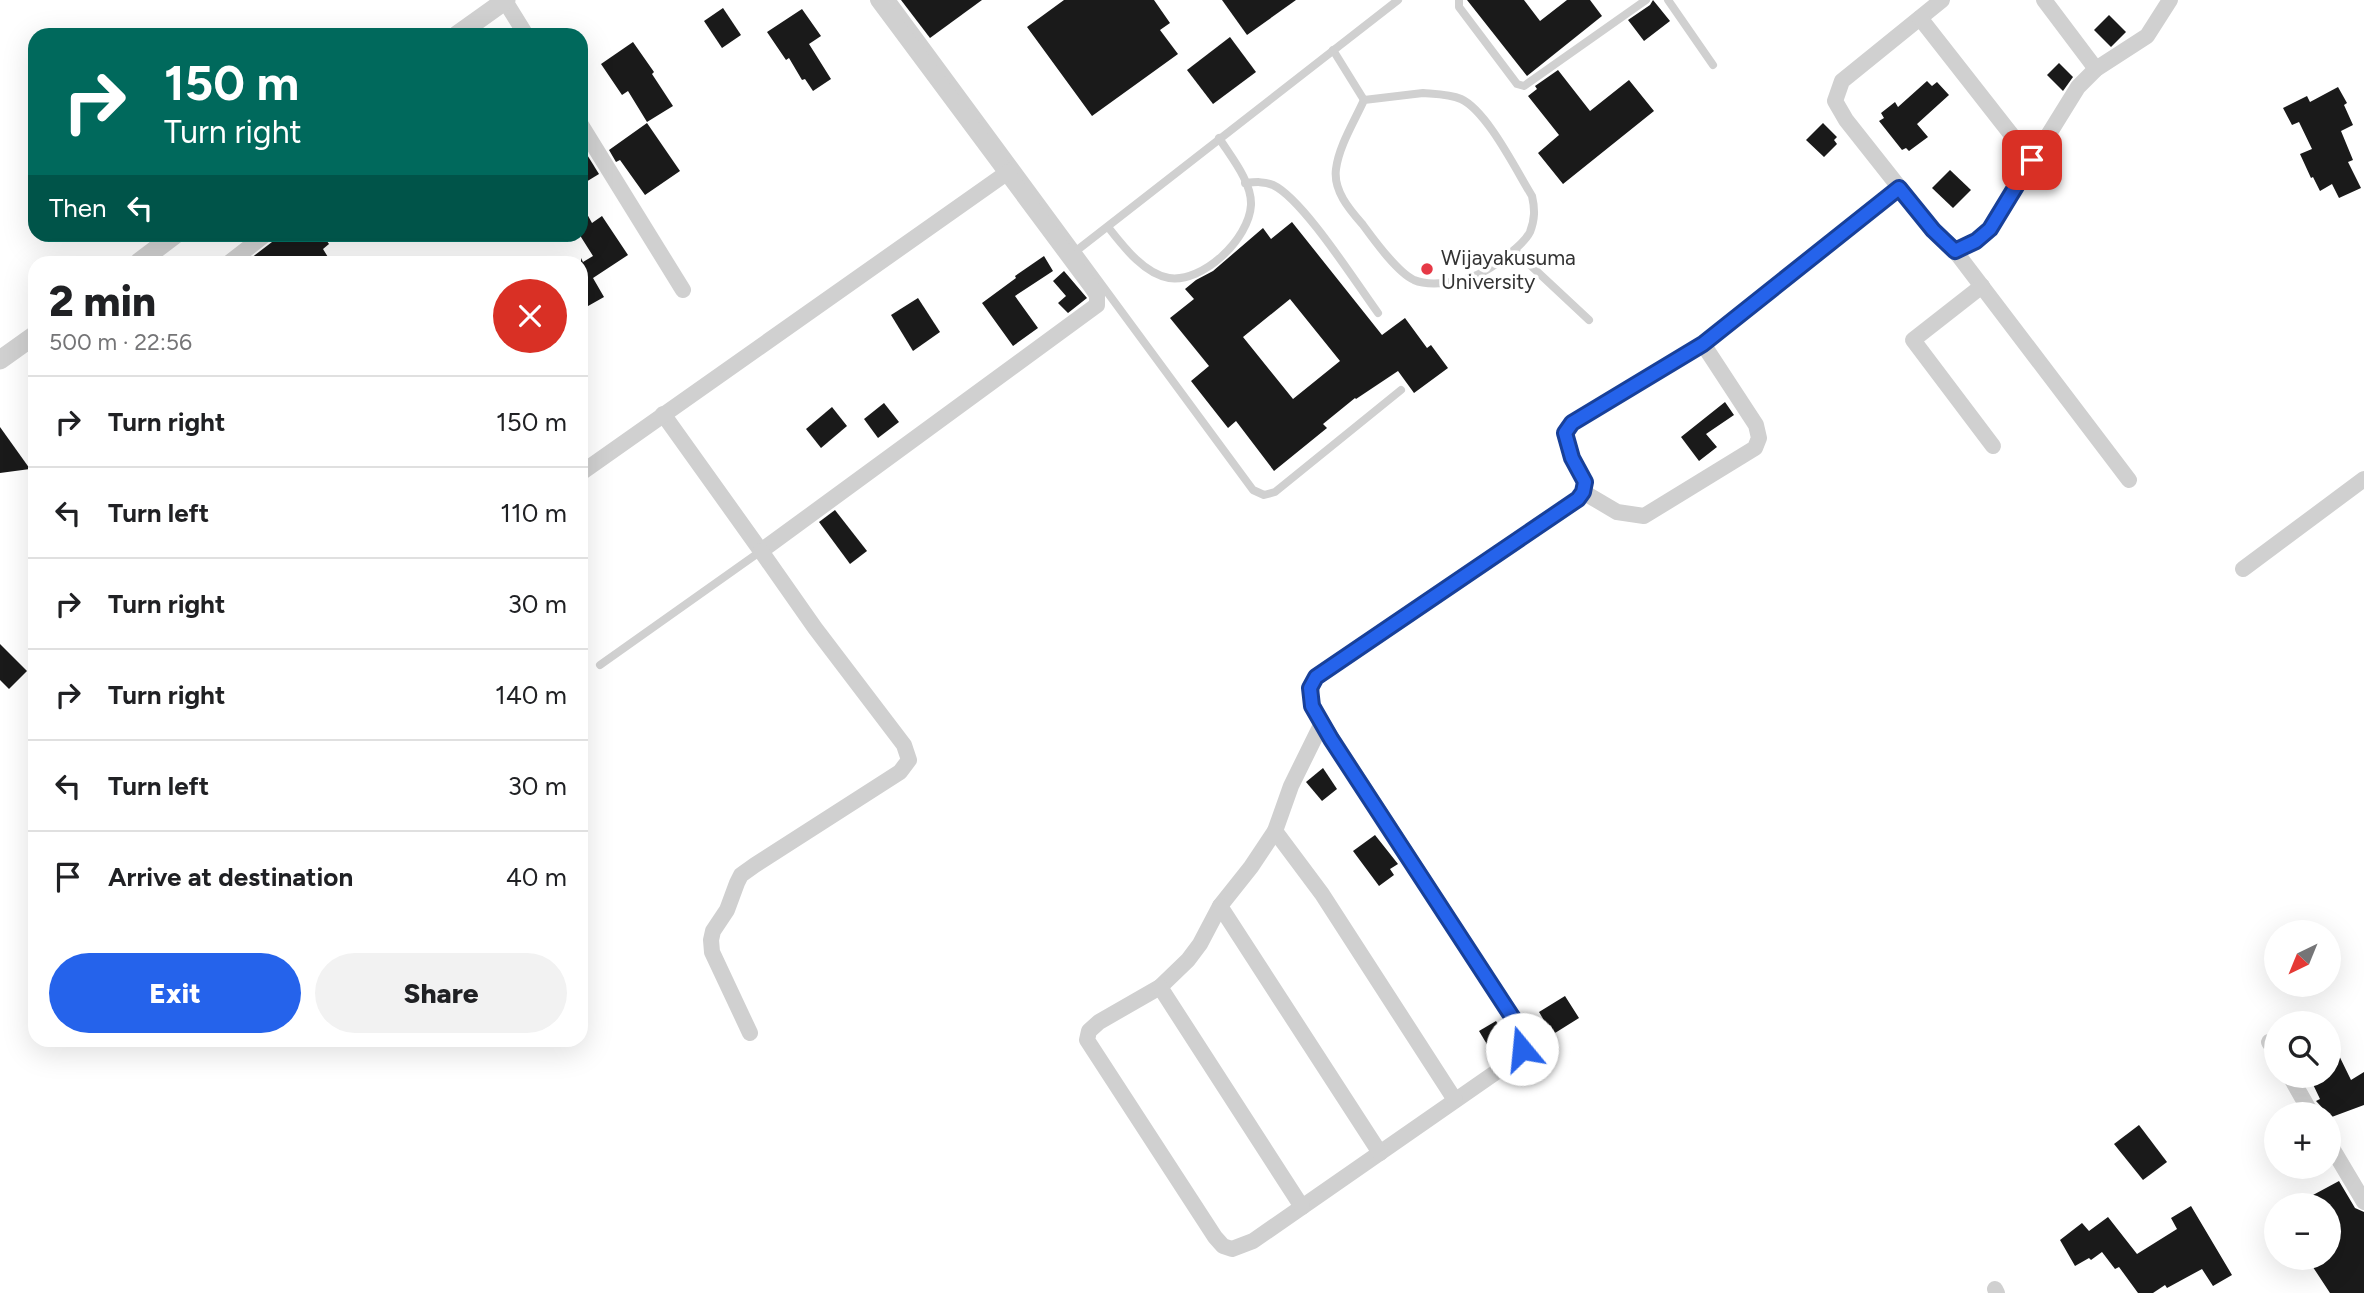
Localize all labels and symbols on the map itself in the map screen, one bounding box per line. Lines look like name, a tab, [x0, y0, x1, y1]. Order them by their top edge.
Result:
pin	[2002, 130, 2062, 190]
place label: Wijayakusuma University	[1441, 245, 1576, 294]
marker: Wijayakusuma University	[1419, 261, 1435, 277]
north arrow	[2264, 920, 2342, 998]
position arrow	[1485, 1012, 1559, 1086]

